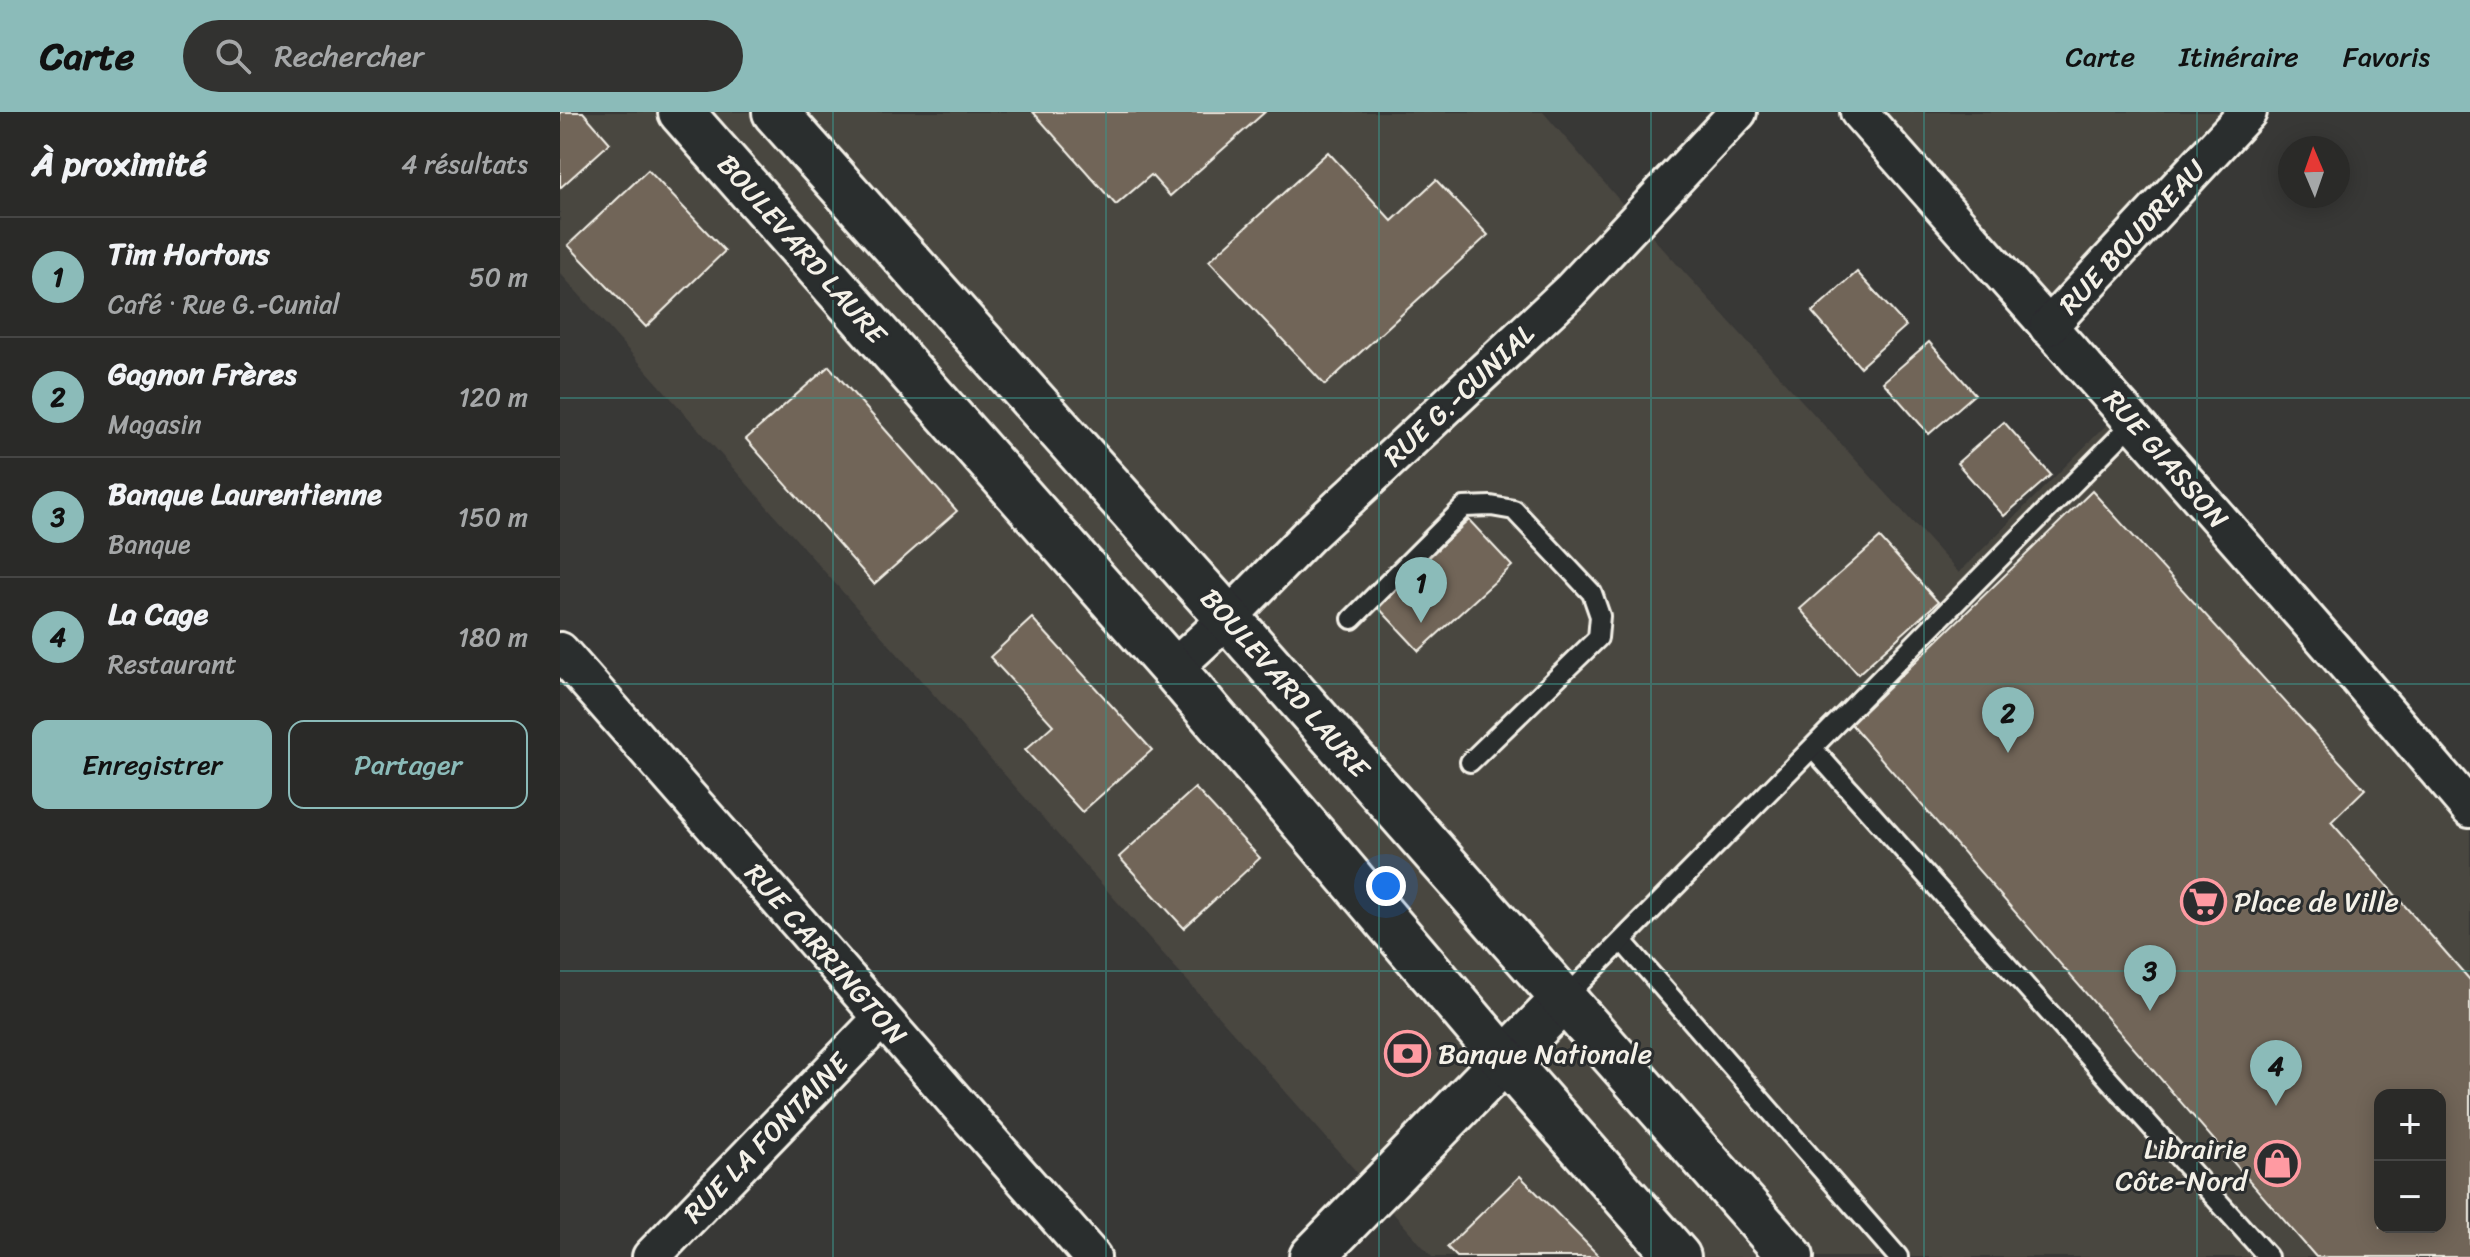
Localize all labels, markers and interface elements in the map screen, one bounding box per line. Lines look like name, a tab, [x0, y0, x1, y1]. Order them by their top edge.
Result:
search box	[183, 20, 743, 92]
text: Carte	[40, 23, 135, 90]
text: Rechercher	[275, 29, 424, 83]
text: Carte	[2065, 32, 2135, 81]
text: Itinéraire	[2179, 32, 2299, 81]
text: Favoris	[2343, 32, 2430, 81]
icon: search	[211, 34, 255, 78]
text: À proximité	[32, 134, 207, 194]
north arrow	[2278, 136, 2350, 208]
text: 4 résultats	[401, 141, 528, 187]
street label: BOULEVARD LAURE	[705, 142, 900, 357]
street label: RUE BOUDREAU	[2046, 147, 2218, 326]
text: Tim Hortons	[108, 227, 270, 281]
text: 1	[52, 254, 64, 300]
text: 50 m	[469, 254, 528, 300]
text: Café · Rue G.-Cunial	[108, 281, 340, 327]
street label: RUE G.-CUNIAL	[1372, 311, 1546, 479]
text: Gagnon Frères	[108, 347, 297, 401]
text: 2	[50, 374, 66, 420]
text: 120 m	[459, 374, 528, 420]
street label: RUE GIASSON	[2091, 378, 2241, 541]
text: Magasin	[108, 401, 202, 447]
text: Banque Laurentienne	[108, 467, 382, 521]
text: 3	[51, 494, 65, 540]
text: 150 m	[458, 494, 528, 540]
text: Banque	[108, 521, 191, 567]
pin: 1	[1395, 557, 1447, 623]
street label: BOULEVARD LAURE	[1188, 576, 1383, 791]
text: La Cage	[108, 587, 208, 641]
text: 4	[50, 614, 66, 660]
text: 180 m	[458, 614, 528, 660]
text: Restaurant	[108, 641, 237, 687]
pin: 2	[1982, 687, 2034, 753]
button: Enregistrer	[32, 720, 272, 809]
button: Partager	[288, 720, 528, 809]
street label: RUE CARRINGTON	[732, 851, 920, 1057]
your location	[1366, 866, 1406, 906]
supermarket icon: Place de Ville	[2179, 877, 2227, 925]
place label: Place de Ville	[2234, 877, 2399, 926]
pin: 3	[2124, 945, 2176, 1011]
bank icon: Banque Nationale	[1383, 1029, 1431, 1077]
place label: Banque Nationale	[1438, 1029, 1652, 1078]
street label: RUE LA FONTAINE	[671, 1040, 862, 1235]
pin: 4	[2250, 1040, 2302, 1106]
map controls	[2374, 1089, 2446, 1233]
button: +	[2374, 1089, 2446, 1161]
place label: Librairie Côte-Nord	[2116, 1124, 2249, 1205]
shop icon: Librairie Côte-Nord	[2254, 1140, 2302, 1188]
button: −	[2374, 1161, 2446, 1233]

